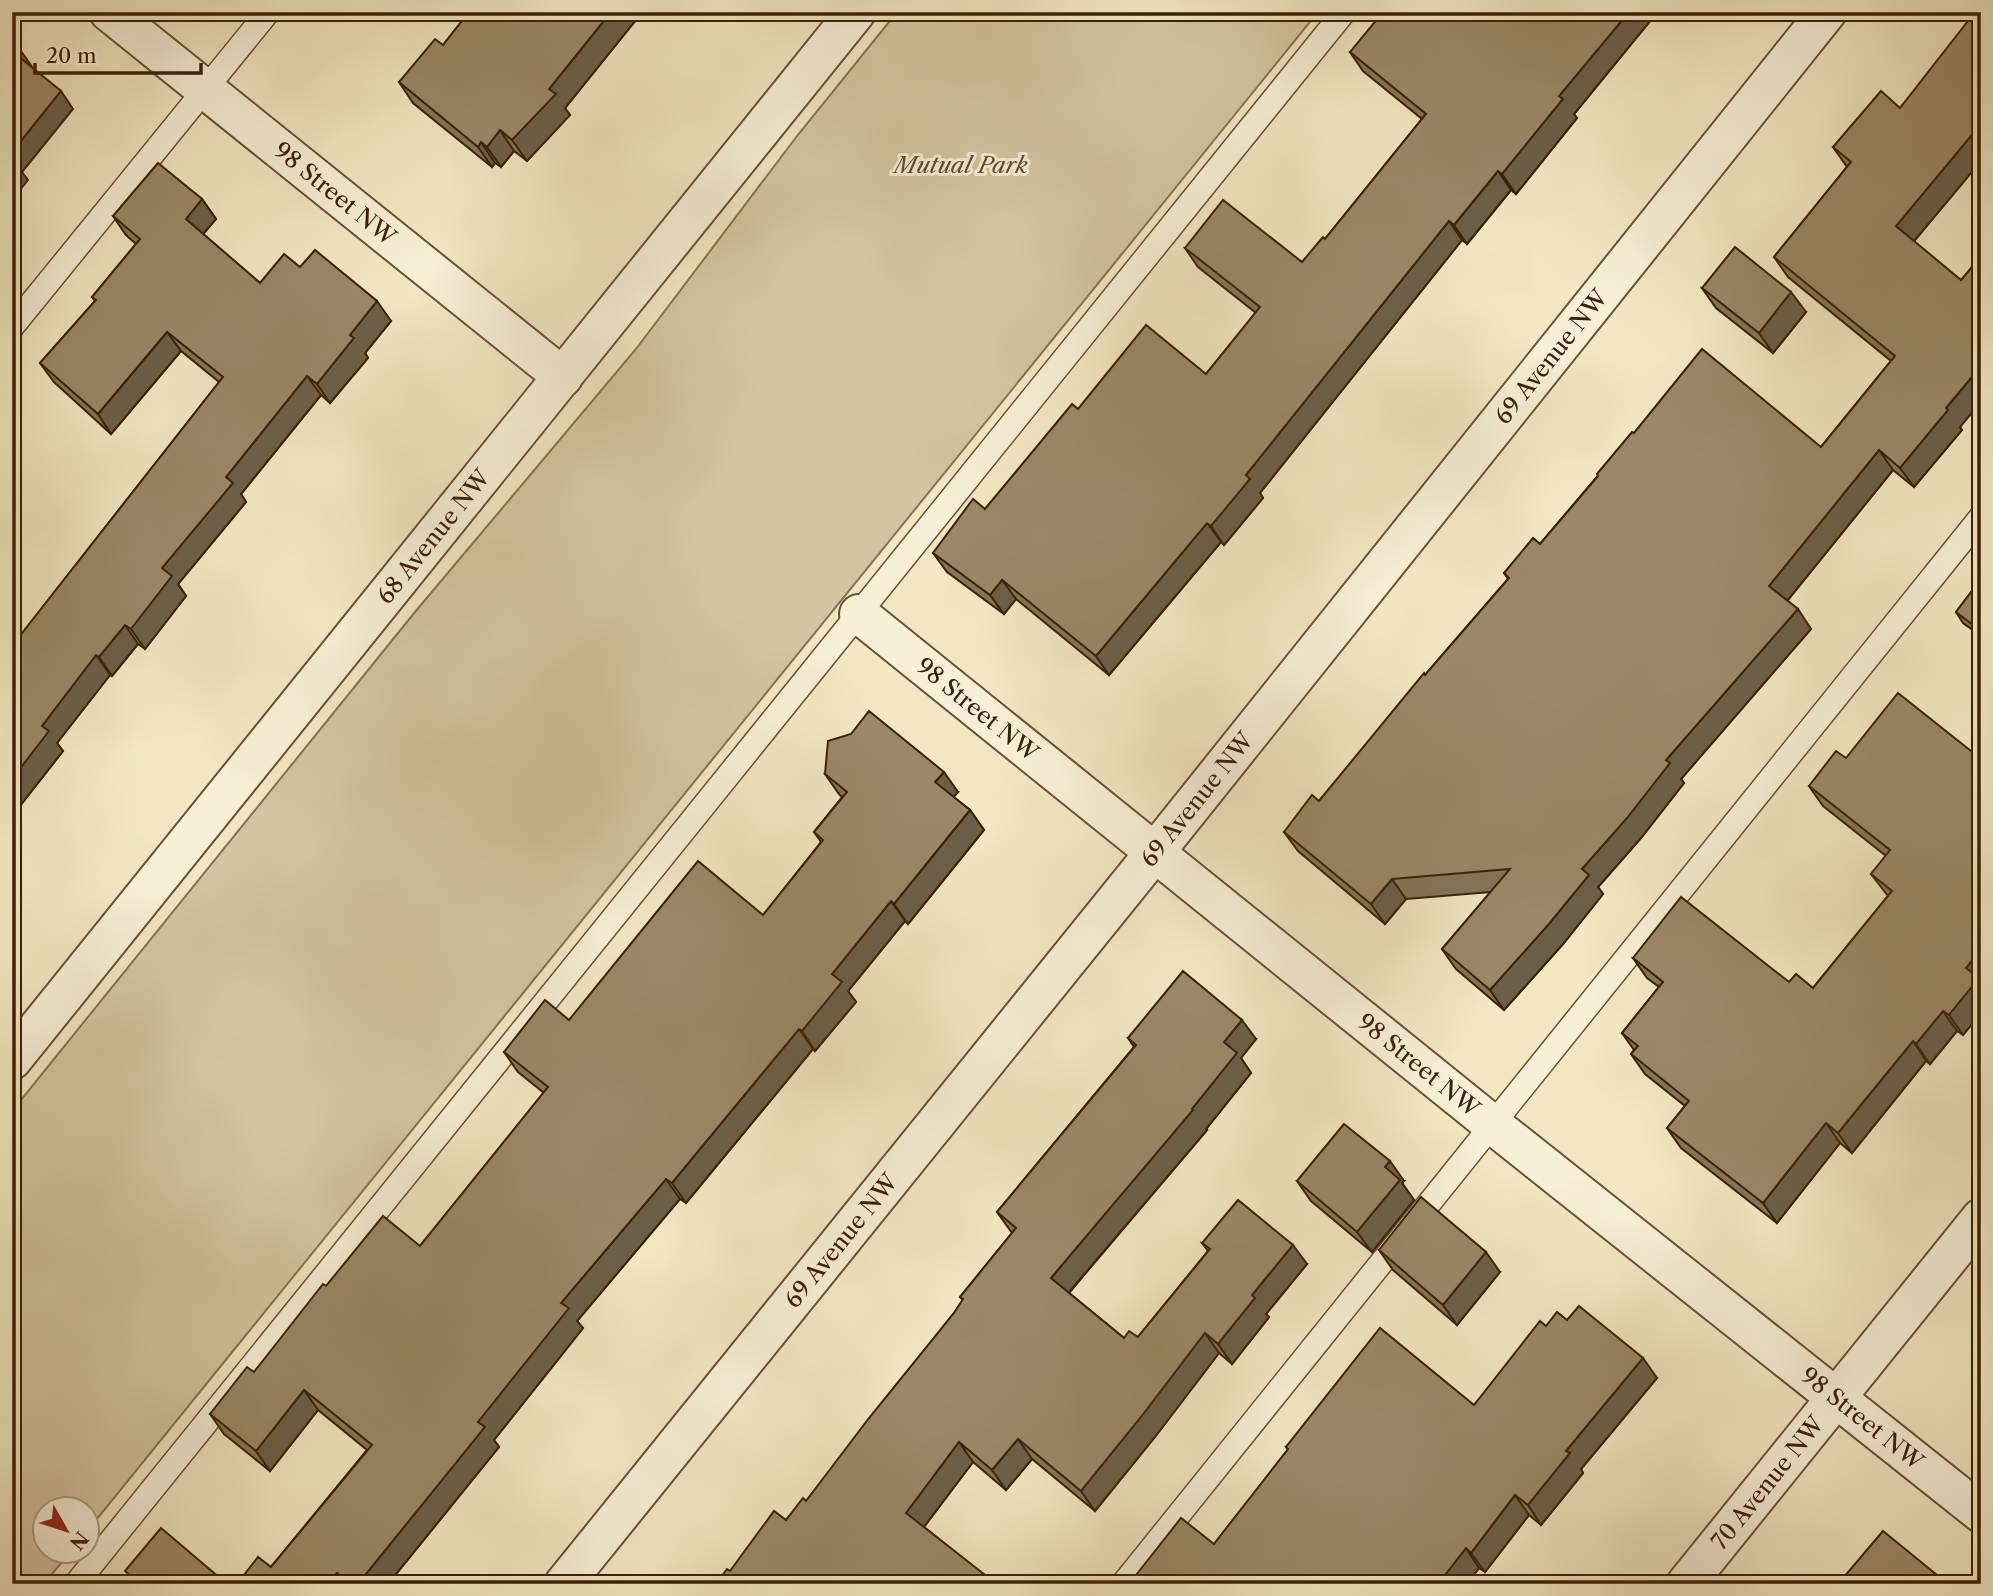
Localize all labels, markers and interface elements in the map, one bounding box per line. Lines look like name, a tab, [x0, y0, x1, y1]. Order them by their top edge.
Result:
scale bar	[35, 32, 201, 76]
text: 20 m	[46, 43, 97, 68]
street label: 98 Street NW	[268, 136, 402, 252]
park label: Mutual Park	[891, 151, 1028, 179]
street label: 69 Avenue NW	[1489, 283, 1614, 430]
street label: 68 Avenue NW	[371, 463, 496, 609]
street label: 98 Street NW	[911, 652, 1045, 767]
street label: 69 Avenue NW	[1135, 726, 1260, 872]
street label: 98 Street NW	[1352, 1008, 1486, 1123]
street label: 69 Avenue NW	[779, 1168, 904, 1314]
street label: 98 Street NW	[1795, 1361, 1930, 1476]
street label: 70 Avenue NW	[1705, 1410, 1830, 1555]
north arrow	[32, 1494, 102, 1564]
text: N	[65, 1527, 93, 1554]

